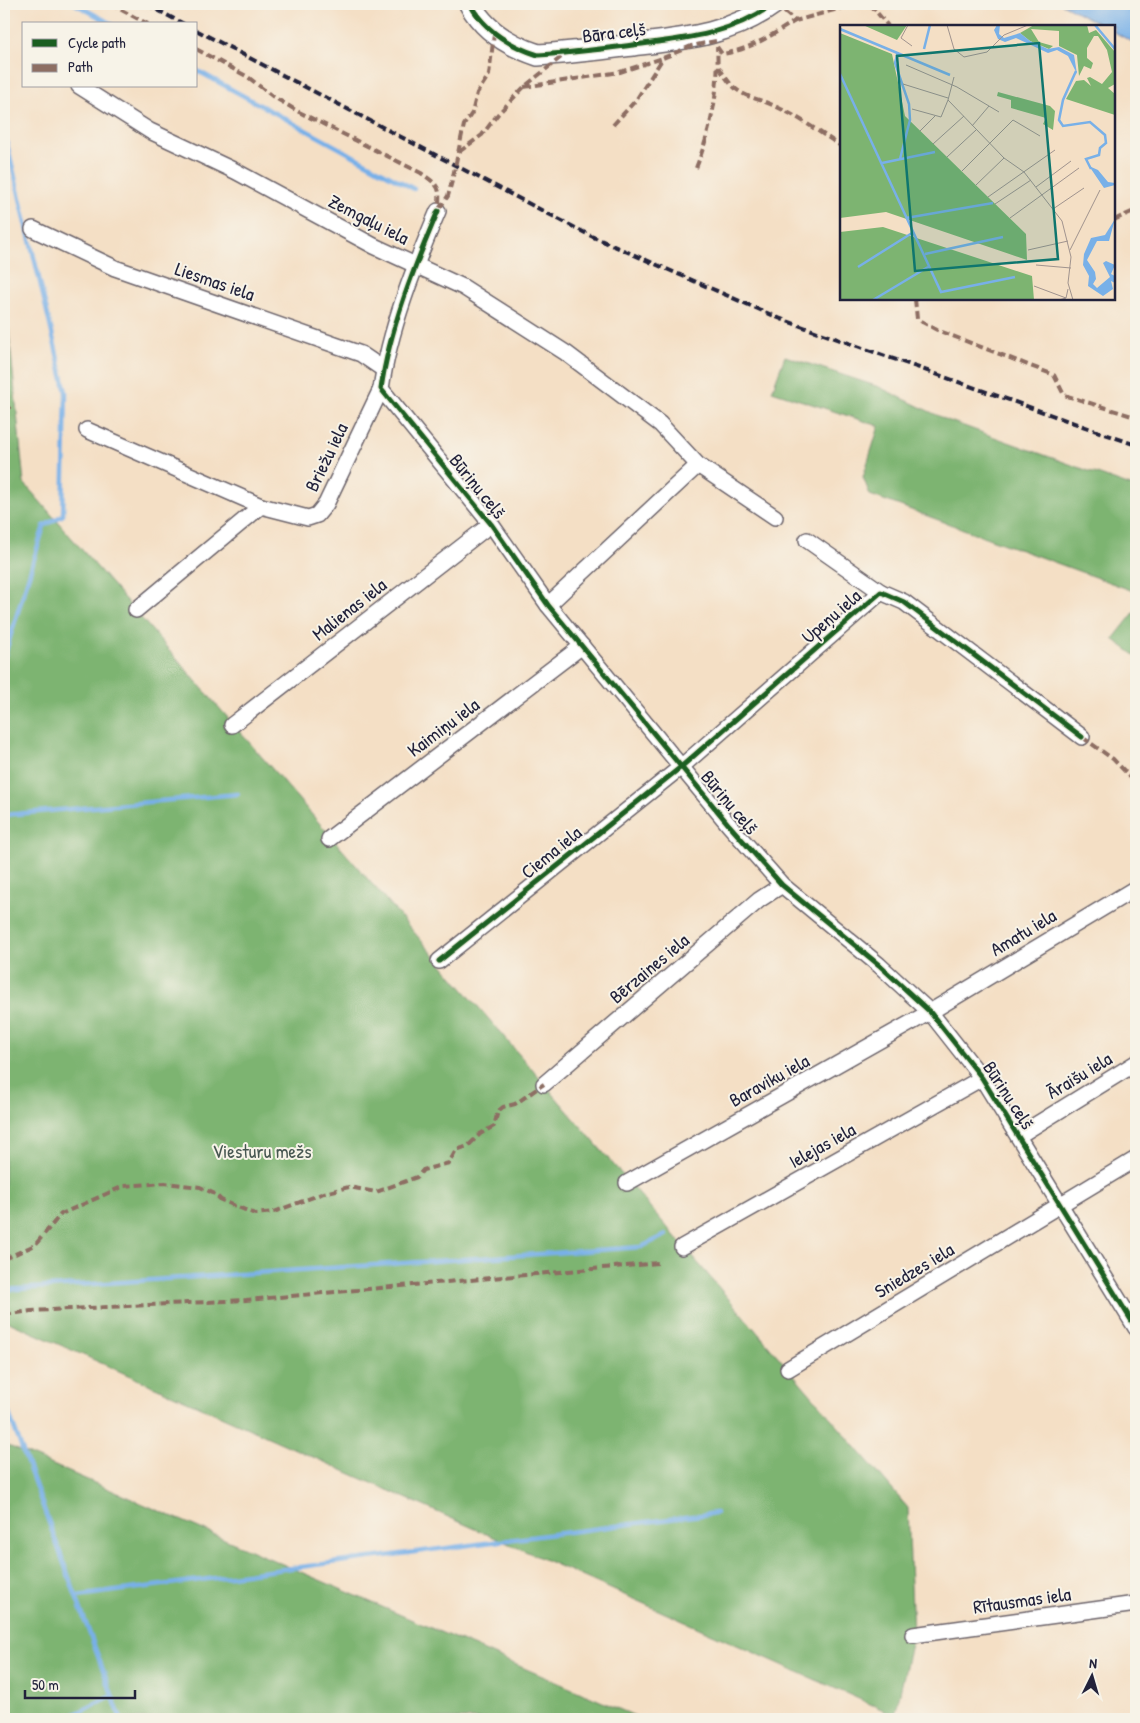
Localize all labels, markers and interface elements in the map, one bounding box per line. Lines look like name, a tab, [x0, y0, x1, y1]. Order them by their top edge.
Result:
street label: Bāra ceļš	[581, 15, 647, 49]
legend	[22, 22, 198, 88]
inset map	[840, 25, 1115, 300]
text: Cycle path	[68, 32, 126, 53]
text: Path	[68, 56, 93, 77]
street label: Zemgaļu iela	[324, 188, 414, 251]
street label: Liesmas iela	[172, 255, 259, 307]
street label: Briežu iela	[298, 418, 354, 496]
street label: Būriņu ceļš	[444, 448, 512, 524]
street label: Malienas iela	[306, 571, 392, 646]
street label: Upeņu iela	[796, 583, 867, 649]
street label: Kaimiņu iela	[402, 691, 485, 763]
street label: Būriņu ceļš	[695, 764, 765, 840]
street label: Ciema iela	[515, 819, 587, 885]
street label: Amatu iela	[985, 902, 1061, 962]
street label: Bērzaines iela	[604, 927, 695, 1009]
street label: Āraišu iela	[1041, 1045, 1117, 1105]
street label: Baraviku iela	[724, 1047, 814, 1113]
street label: Būriņu ceļš	[977, 1056, 1041, 1134]
street label: Ielejas iela	[784, 1116, 861, 1174]
park label: Viesturu mežs	[212, 1138, 312, 1164]
street label: Sniedzes iela	[869, 1236, 959, 1304]
street label: Rītausmas iela	[972, 1580, 1073, 1620]
north arrow	[1068, 1650, 1118, 1700]
text: N	[1089, 1653, 1098, 1672]
scale bar	[25, 1668, 135, 1700]
text: 50 m	[32, 1674, 59, 1695]

